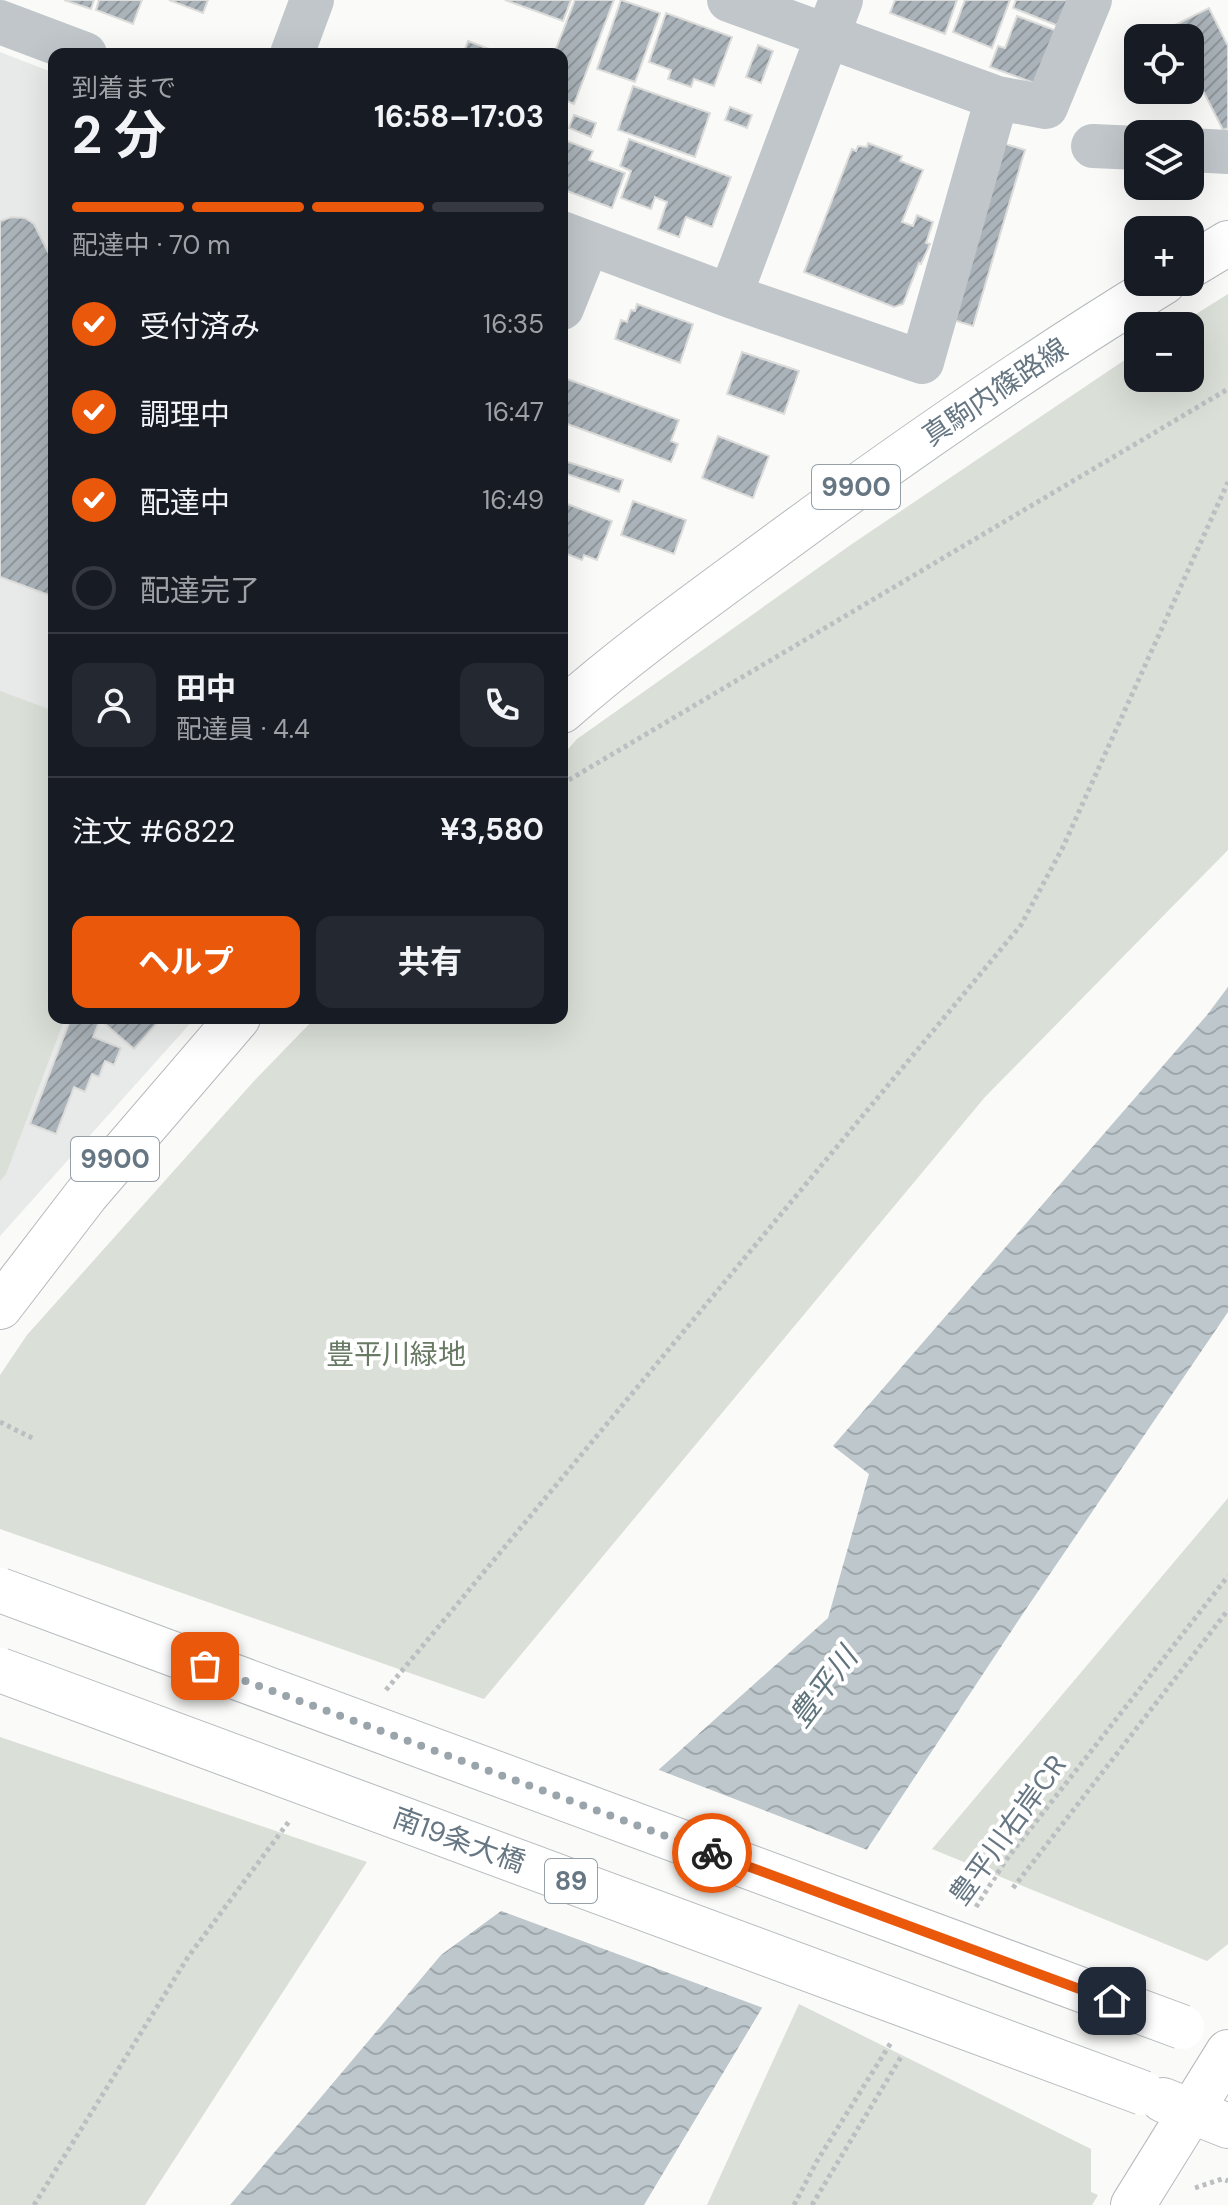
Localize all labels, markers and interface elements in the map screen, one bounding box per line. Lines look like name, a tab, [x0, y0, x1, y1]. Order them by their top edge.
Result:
map controls	[1124, 24, 1204, 392]
button: locate	[1124, 24, 1204, 104]
text: 到着まで	[72, 71, 176, 105]
text: 16:58–17:03	[374, 97, 544, 136]
text: 2 分	[72, 101, 166, 169]
button: layers	[1124, 120, 1204, 200]
button: +	[1124, 216, 1204, 296]
text: 配達中 · 70 m	[72, 228, 230, 262]
icon: check	[72, 302, 116, 346]
text: 受付済み	[140, 307, 260, 346]
text: 16:35	[483, 307, 544, 341]
button: −	[1124, 312, 1204, 392]
street label: 真駒内篠路線	[915, 330, 1075, 454]
icon: check	[72, 390, 116, 434]
text: 調理中	[140, 395, 230, 434]
text: 16:47	[485, 395, 544, 429]
road number: 9900	[812, 465, 900, 509]
icon: check	[72, 478, 116, 522]
text: 配達中	[140, 483, 230, 522]
text: 16:49	[482, 483, 544, 517]
text: 配達完了	[140, 571, 260, 610]
button: person	[72, 663, 156, 747]
button: phone	[460, 663, 544, 747]
text: 田中	[176, 669, 236, 708]
text: 配達員 · 4.4	[176, 712, 310, 746]
text: ¥3,580	[440, 810, 544, 849]
text: 注文 #6822	[72, 812, 235, 851]
button: ヘルプ	[72, 916, 300, 1008]
button: 共有	[316, 916, 544, 1008]
road number: 9900	[71, 1137, 159, 1181]
park label: 豊平川緑地	[326, 1336, 466, 1373]
pin	[171, 1632, 239, 1700]
water label: 豊平川	[780, 1637, 867, 1735]
icon: bag	[183, 1644, 227, 1688]
street label: 豊平川右岸CR	[941, 1748, 1075, 1912]
street label: 南19条大橋	[388, 1799, 530, 1881]
courier	[672, 1813, 752, 1893]
icon: bike	[690, 1831, 734, 1875]
road number: 89	[545, 1859, 597, 1903]
pin	[1078, 1967, 1146, 2035]
icon: home	[1090, 1979, 1134, 2023]

